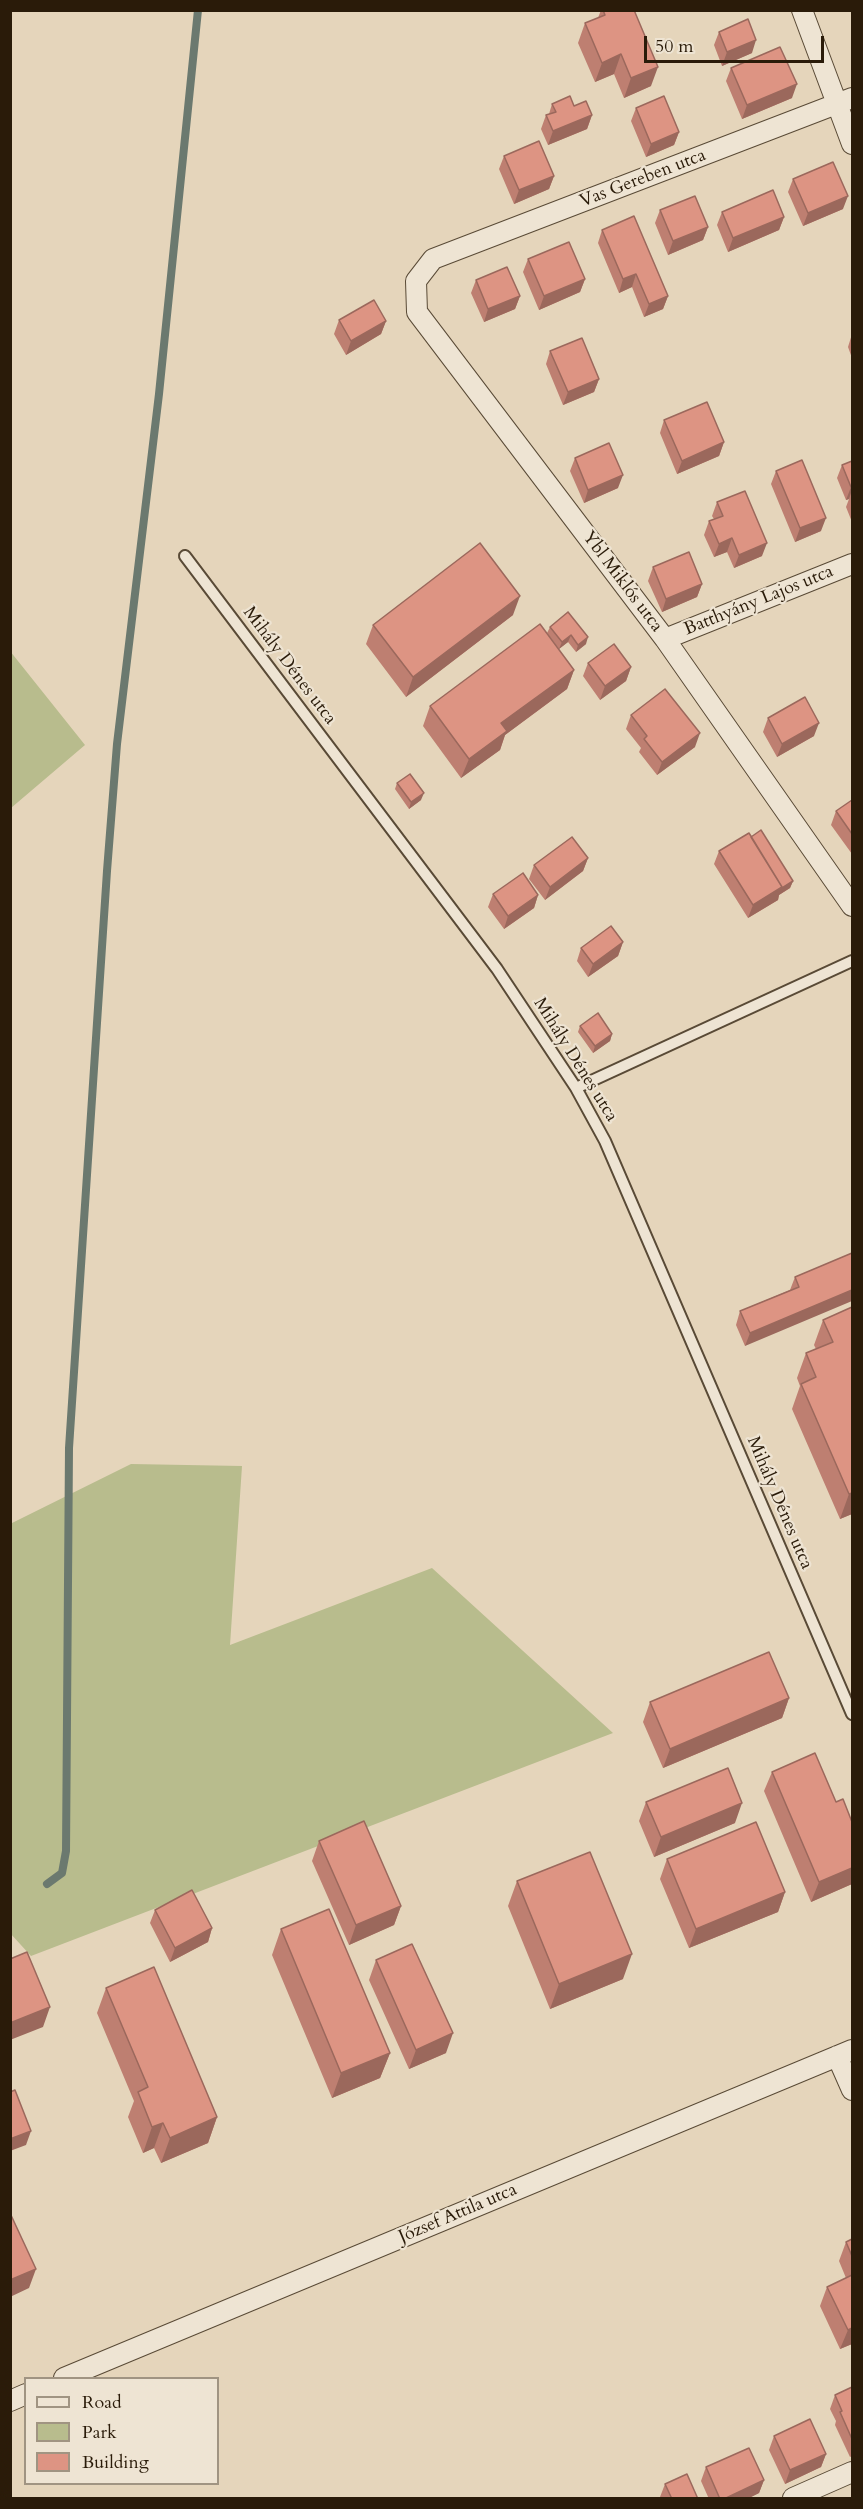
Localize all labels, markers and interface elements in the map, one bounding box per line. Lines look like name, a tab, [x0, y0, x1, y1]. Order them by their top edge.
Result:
scale bar	[647, 24, 827, 62]
text: 50 m	[655, 34, 694, 59]
street label: Vas Gereben utca	[577, 145, 709, 213]
street label: Ybl Miklós utca	[577, 527, 667, 637]
street label: Batthyány Lajos utca	[681, 561, 837, 641]
street label: Mihály Dénes utca	[238, 603, 340, 729]
street label: Mihály Dénes utca	[528, 994, 622, 1126]
street label: Mihály Dénes utca	[741, 1433, 817, 1573]
street label: József Attila utca	[396, 2179, 520, 2249]
legend	[24, 2377, 219, 2485]
text: Road	[82, 2390, 122, 2415]
text: Park	[82, 2420, 117, 2445]
text: Building	[82, 2450, 149, 2475]

